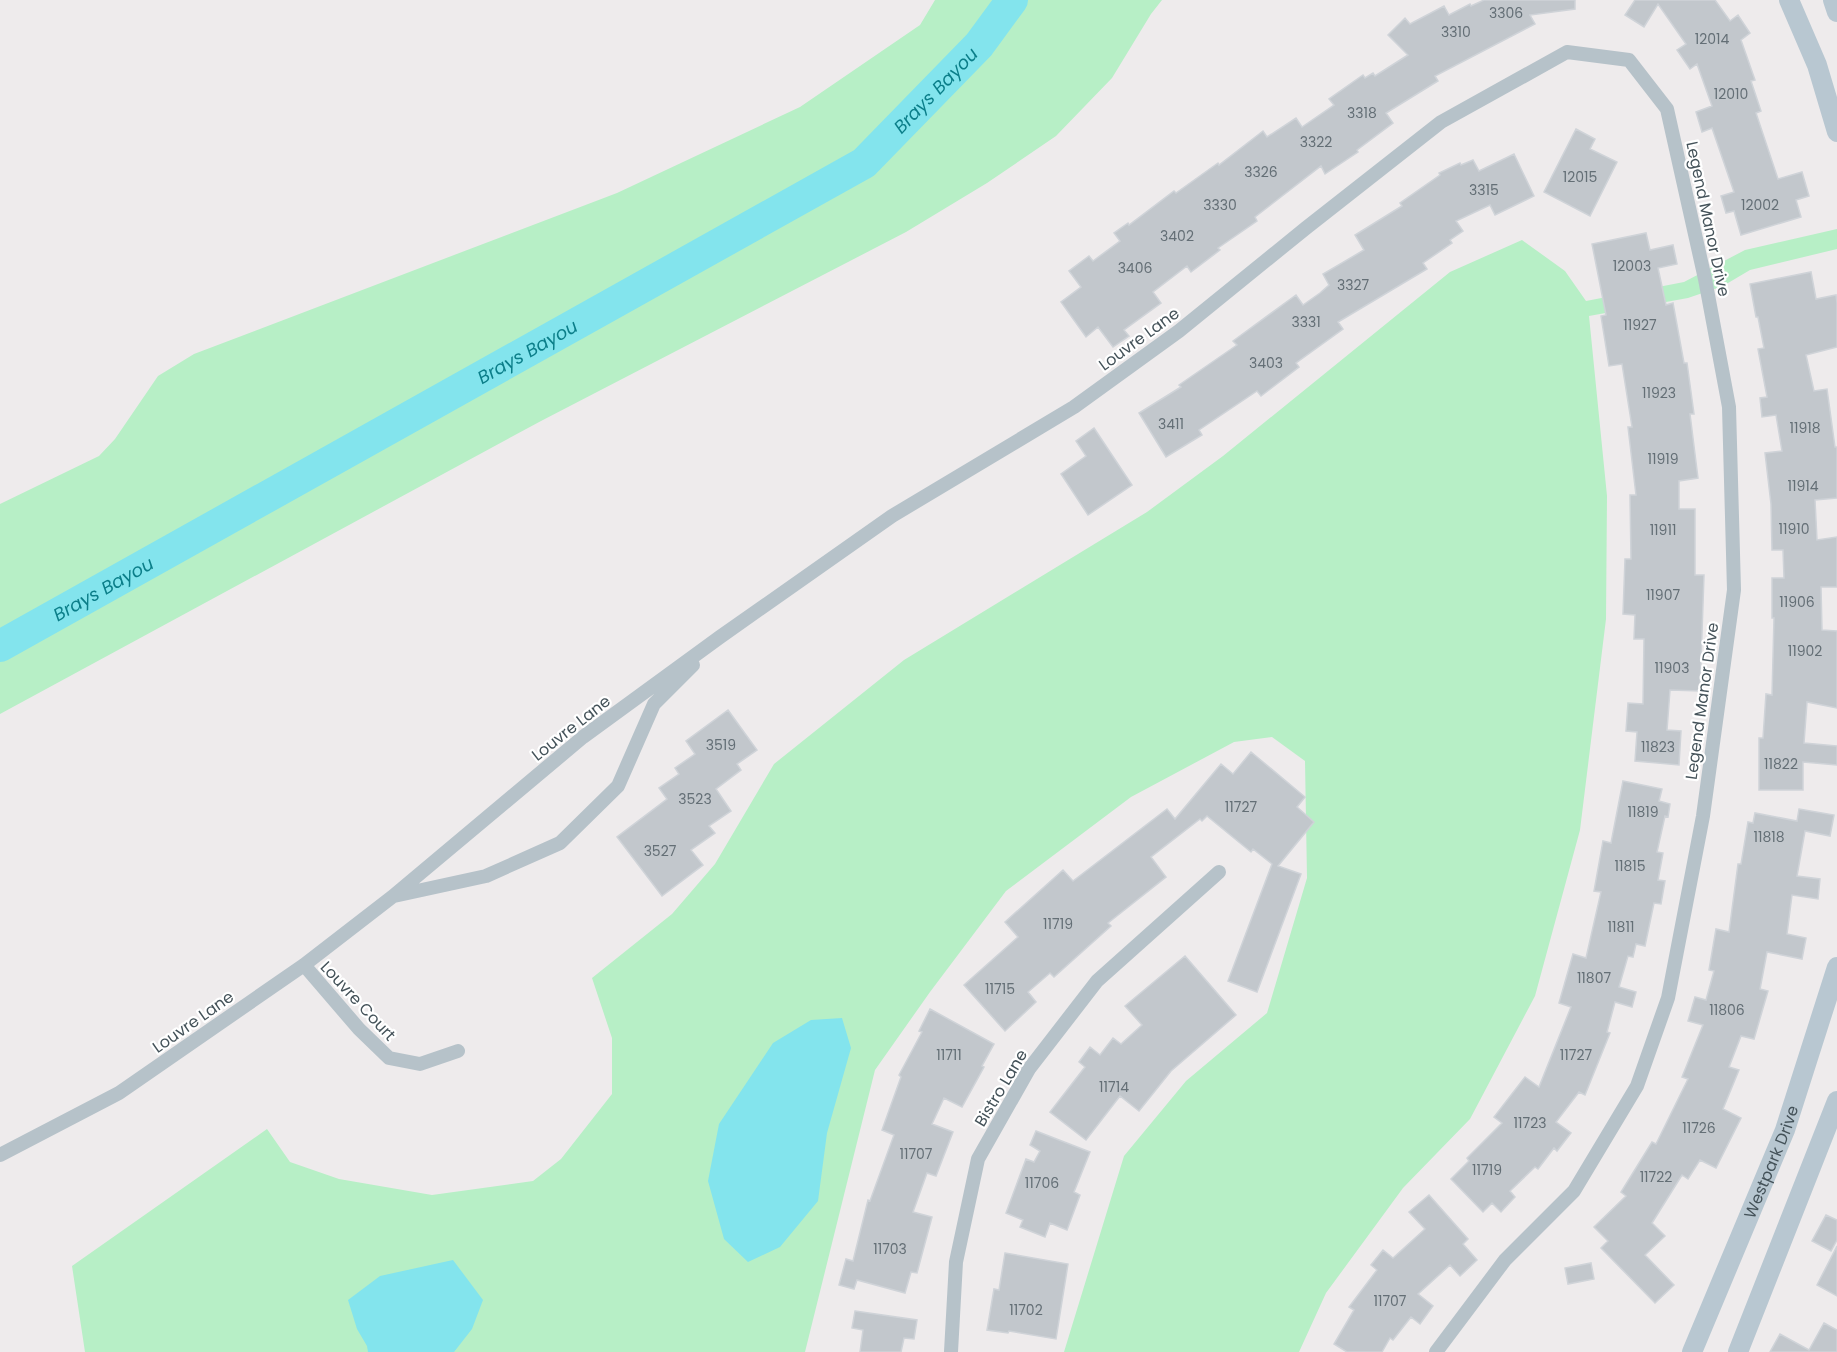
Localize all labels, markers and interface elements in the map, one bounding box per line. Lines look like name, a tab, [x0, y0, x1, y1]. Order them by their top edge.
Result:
house number: 3306	[1489, 3, 1523, 23]
house number: 3310	[1441, 22, 1471, 42]
house number: 12014	[1695, 29, 1729, 49]
water label: Brays Bayou	[888, 41, 983, 138]
house number: 12010	[1714, 84, 1748, 104]
house number: 3318	[1347, 103, 1377, 123]
house number: 3322	[1300, 132, 1332, 152]
street label: Legend Manor Drive	[1680, 139, 1736, 299]
house number: 3326	[1244, 162, 1278, 182]
house number: 12015	[1563, 167, 1597, 187]
house number: 3315	[1469, 180, 1499, 200]
house number: 3330	[1203, 195, 1237, 215]
house number: 12002	[1741, 195, 1779, 215]
house number: 3402	[1160, 226, 1194, 246]
house number: 12003	[1613, 256, 1651, 276]
house number: 3406	[1118, 258, 1152, 278]
house number: 3327	[1337, 275, 1369, 295]
street label: Louvre Lane	[1094, 302, 1184, 376]
house number: 3331	[1291, 312, 1321, 332]
water label: Brays Bayou	[473, 313, 582, 389]
house number: 11927	[1623, 315, 1657, 335]
house number: 3403	[1249, 353, 1283, 373]
house number: 11923	[1642, 383, 1676, 403]
house number: 3411	[1158, 414, 1184, 434]
house number: 11918	[1789, 418, 1821, 438]
house number: 11919	[1647, 449, 1679, 469]
house number: 11914	[1787, 476, 1819, 496]
house number: 11910	[1778, 519, 1810, 539]
house number: 11911	[1650, 520, 1676, 540]
water label: Brays Bayou	[48, 550, 158, 626]
house number: 11907	[1646, 585, 1680, 605]
house number: 11906	[1779, 592, 1815, 612]
street label: Legend Manor Drive	[1680, 621, 1724, 781]
house number: 11902	[1788, 641, 1822, 661]
house number: 11903	[1655, 658, 1689, 678]
street label: Louvre Lane	[527, 690, 615, 766]
house number: 3519	[706, 735, 736, 755]
house number: 11823	[1641, 737, 1675, 757]
house number: 11822	[1764, 754, 1798, 774]
house number: 3523	[678, 789, 712, 809]
house number: 11727	[1225, 797, 1257, 817]
house number: 11819	[1627, 802, 1659, 822]
house number: 11818	[1753, 827, 1785, 847]
house number: 3527	[644, 841, 677, 861]
house number: 11815	[1614, 856, 1646, 876]
house number: 11719	[1043, 914, 1073, 934]
house number: 11811	[1608, 917, 1634, 937]
street label: Louvre Court	[315, 956, 401, 1046]
house number: 11807	[1577, 968, 1611, 988]
house number: 11715	[985, 979, 1015, 999]
street label: Louvre Lane	[148, 985, 238, 1058]
house number: 11806	[1709, 1000, 1745, 1020]
house number: 11711	[936, 1045, 962, 1065]
street label: Bistro Lane	[969, 1045, 1033, 1131]
house number: 11727	[1560, 1045, 1592, 1065]
house number: 11714	[1099, 1077, 1129, 1097]
street label: Westpark Drive	[1738, 1102, 1804, 1222]
house number: 11723	[1514, 1113, 1546, 1133]
house number: 11726	[1682, 1118, 1716, 1138]
house number: 11707	[899, 1144, 933, 1164]
house number: 11719	[1472, 1160, 1502, 1180]
house number: 11722	[1640, 1167, 1672, 1187]
house number: 11706	[1025, 1173, 1059, 1193]
house number: 11703	[873, 1239, 907, 1259]
house number: 11707	[1373, 1291, 1407, 1311]
house number: 11702	[1009, 1300, 1043, 1320]

